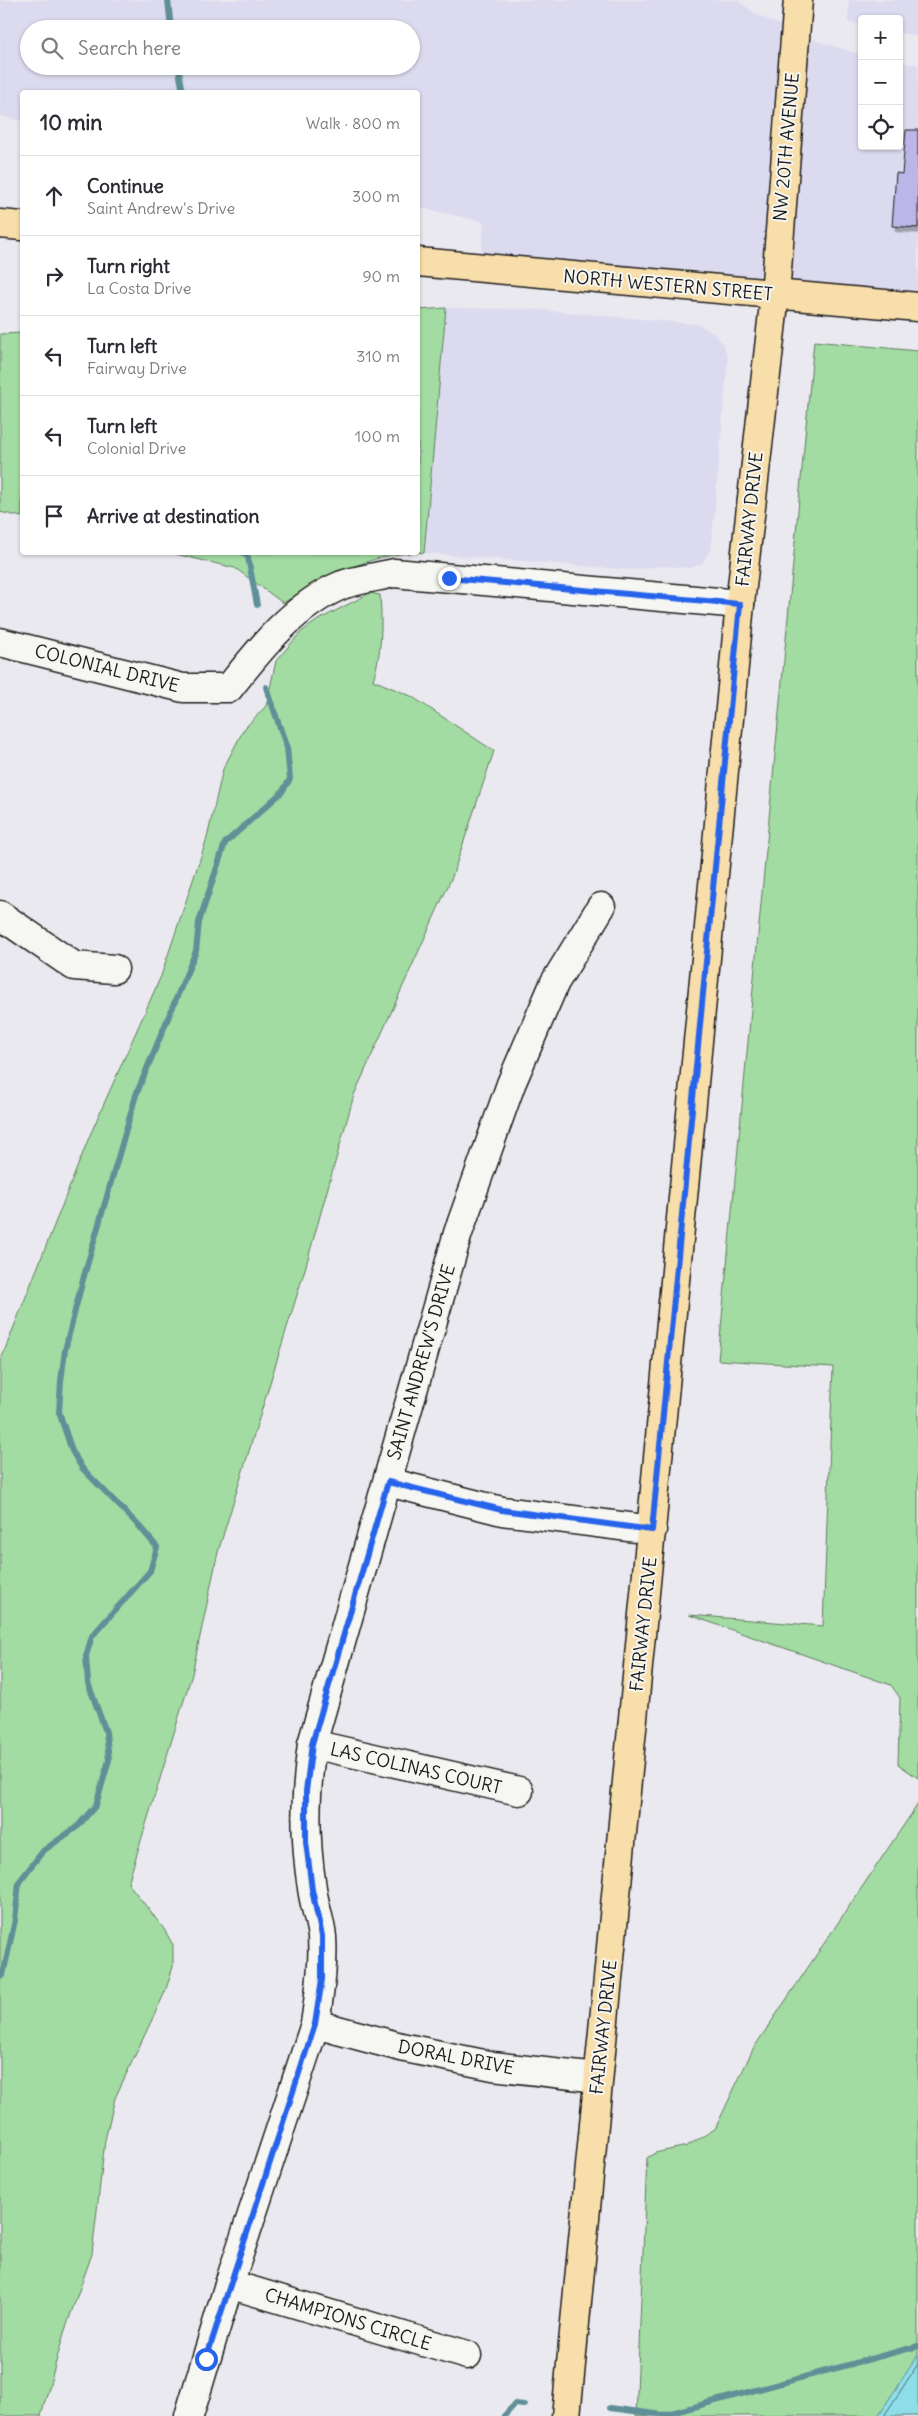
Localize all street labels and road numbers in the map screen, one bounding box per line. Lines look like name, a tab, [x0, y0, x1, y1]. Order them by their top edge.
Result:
street label: NW 20TH AVENUE	[768, 72, 804, 222]
street label: NORTH WESTERN STREET	[562, 264, 774, 306]
street label: FAIRWAY DRIVE	[730, 451, 768, 587]
street label: COLONIAL DRIVE	[32, 639, 182, 697]
street label: SAINT ANDREW'S DRIVE	[382, 1262, 460, 1462]
street label: FAIRWAY DRIVE	[624, 1556, 662, 1692]
street label: LAS COLINAS COURT	[328, 1737, 504, 1799]
street label: FAIRWAY DRIVE	[584, 1959, 622, 2095]
street label: DORAL DRIVE	[396, 2034, 516, 2080]
street label: CHAMPIONS CIRCLE	[262, 2283, 434, 2355]

